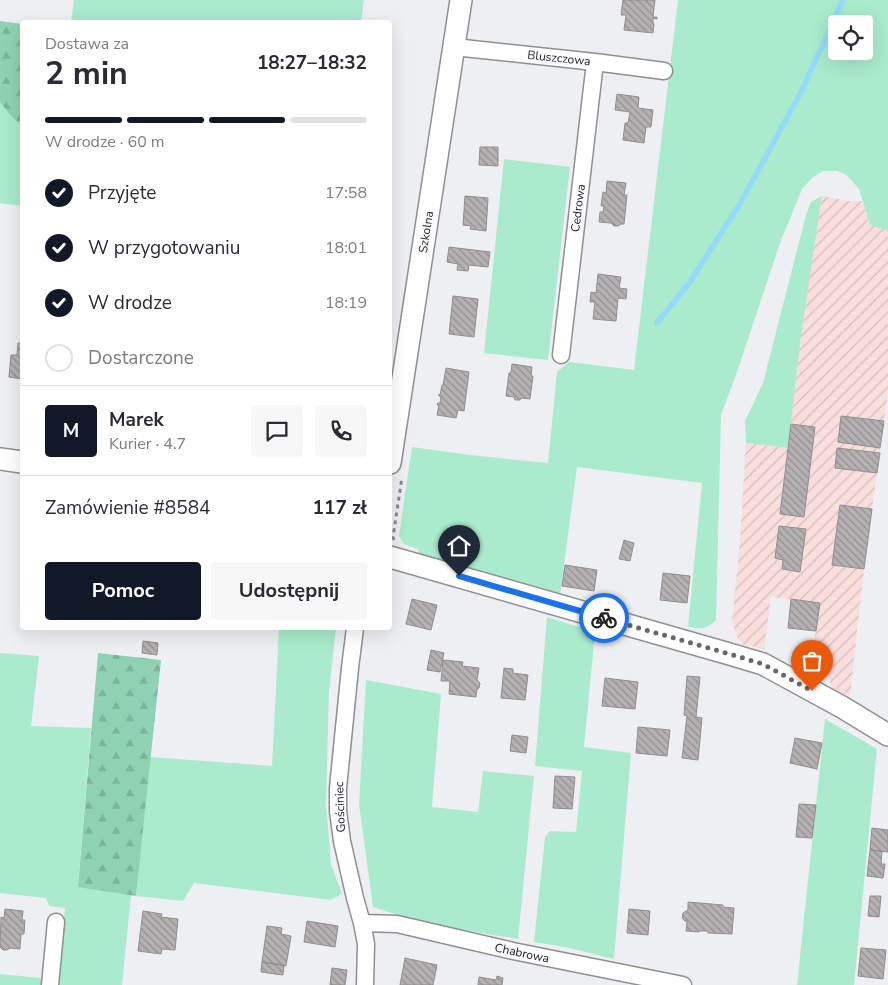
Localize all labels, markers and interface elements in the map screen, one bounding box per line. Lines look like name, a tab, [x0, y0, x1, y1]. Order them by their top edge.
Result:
map controls	[828, 15, 873, 60]
button: locate	[828, 15, 873, 60]
text: Dostawa za	[45, 33, 129, 55]
street label: Bluszczowa	[527, 47, 591, 69]
text: 18:27–18:32	[257, 50, 367, 76]
text: 2 min	[45, 52, 128, 95]
text: W drodze · 60 m	[45, 131, 165, 153]
icon: check	[45, 179, 73, 207]
text: Przyjęte	[88, 180, 156, 206]
text: 17:58	[325, 182, 367, 204]
street label: Cedrowa	[567, 183, 589, 233]
street label: Szkolna	[415, 210, 437, 254]
icon: check	[45, 234, 73, 262]
text: W przygotowaniu	[88, 235, 240, 261]
text: 18:01	[325, 237, 367, 259]
icon: check	[45, 289, 73, 317]
text: W drodze	[88, 290, 172, 316]
text: 18:19	[325, 292, 367, 314]
text: Dostarczone	[88, 345, 194, 371]
button: chat	[251, 405, 303, 457]
button: phone	[315, 405, 367, 457]
text: Marek	[109, 407, 164, 433]
text: M	[63, 418, 79, 444]
text: Kurier · 4.7	[109, 433, 186, 455]
text: Zamówienie #8584	[45, 495, 210, 521]
text: 117 zł	[313, 495, 367, 521]
pin	[438, 525, 480, 576]
icon: home	[445, 532, 473, 560]
button: Pomoc	[45, 562, 201, 620]
button: Udostępnij	[211, 562, 367, 620]
courier	[579, 593, 629, 643]
icon: bike	[590, 604, 618, 632]
pin	[791, 640, 833, 691]
icon: bag	[798, 647, 826, 675]
street label: Gościniec	[331, 781, 349, 833]
street label: Chabrowa	[493, 939, 551, 967]

